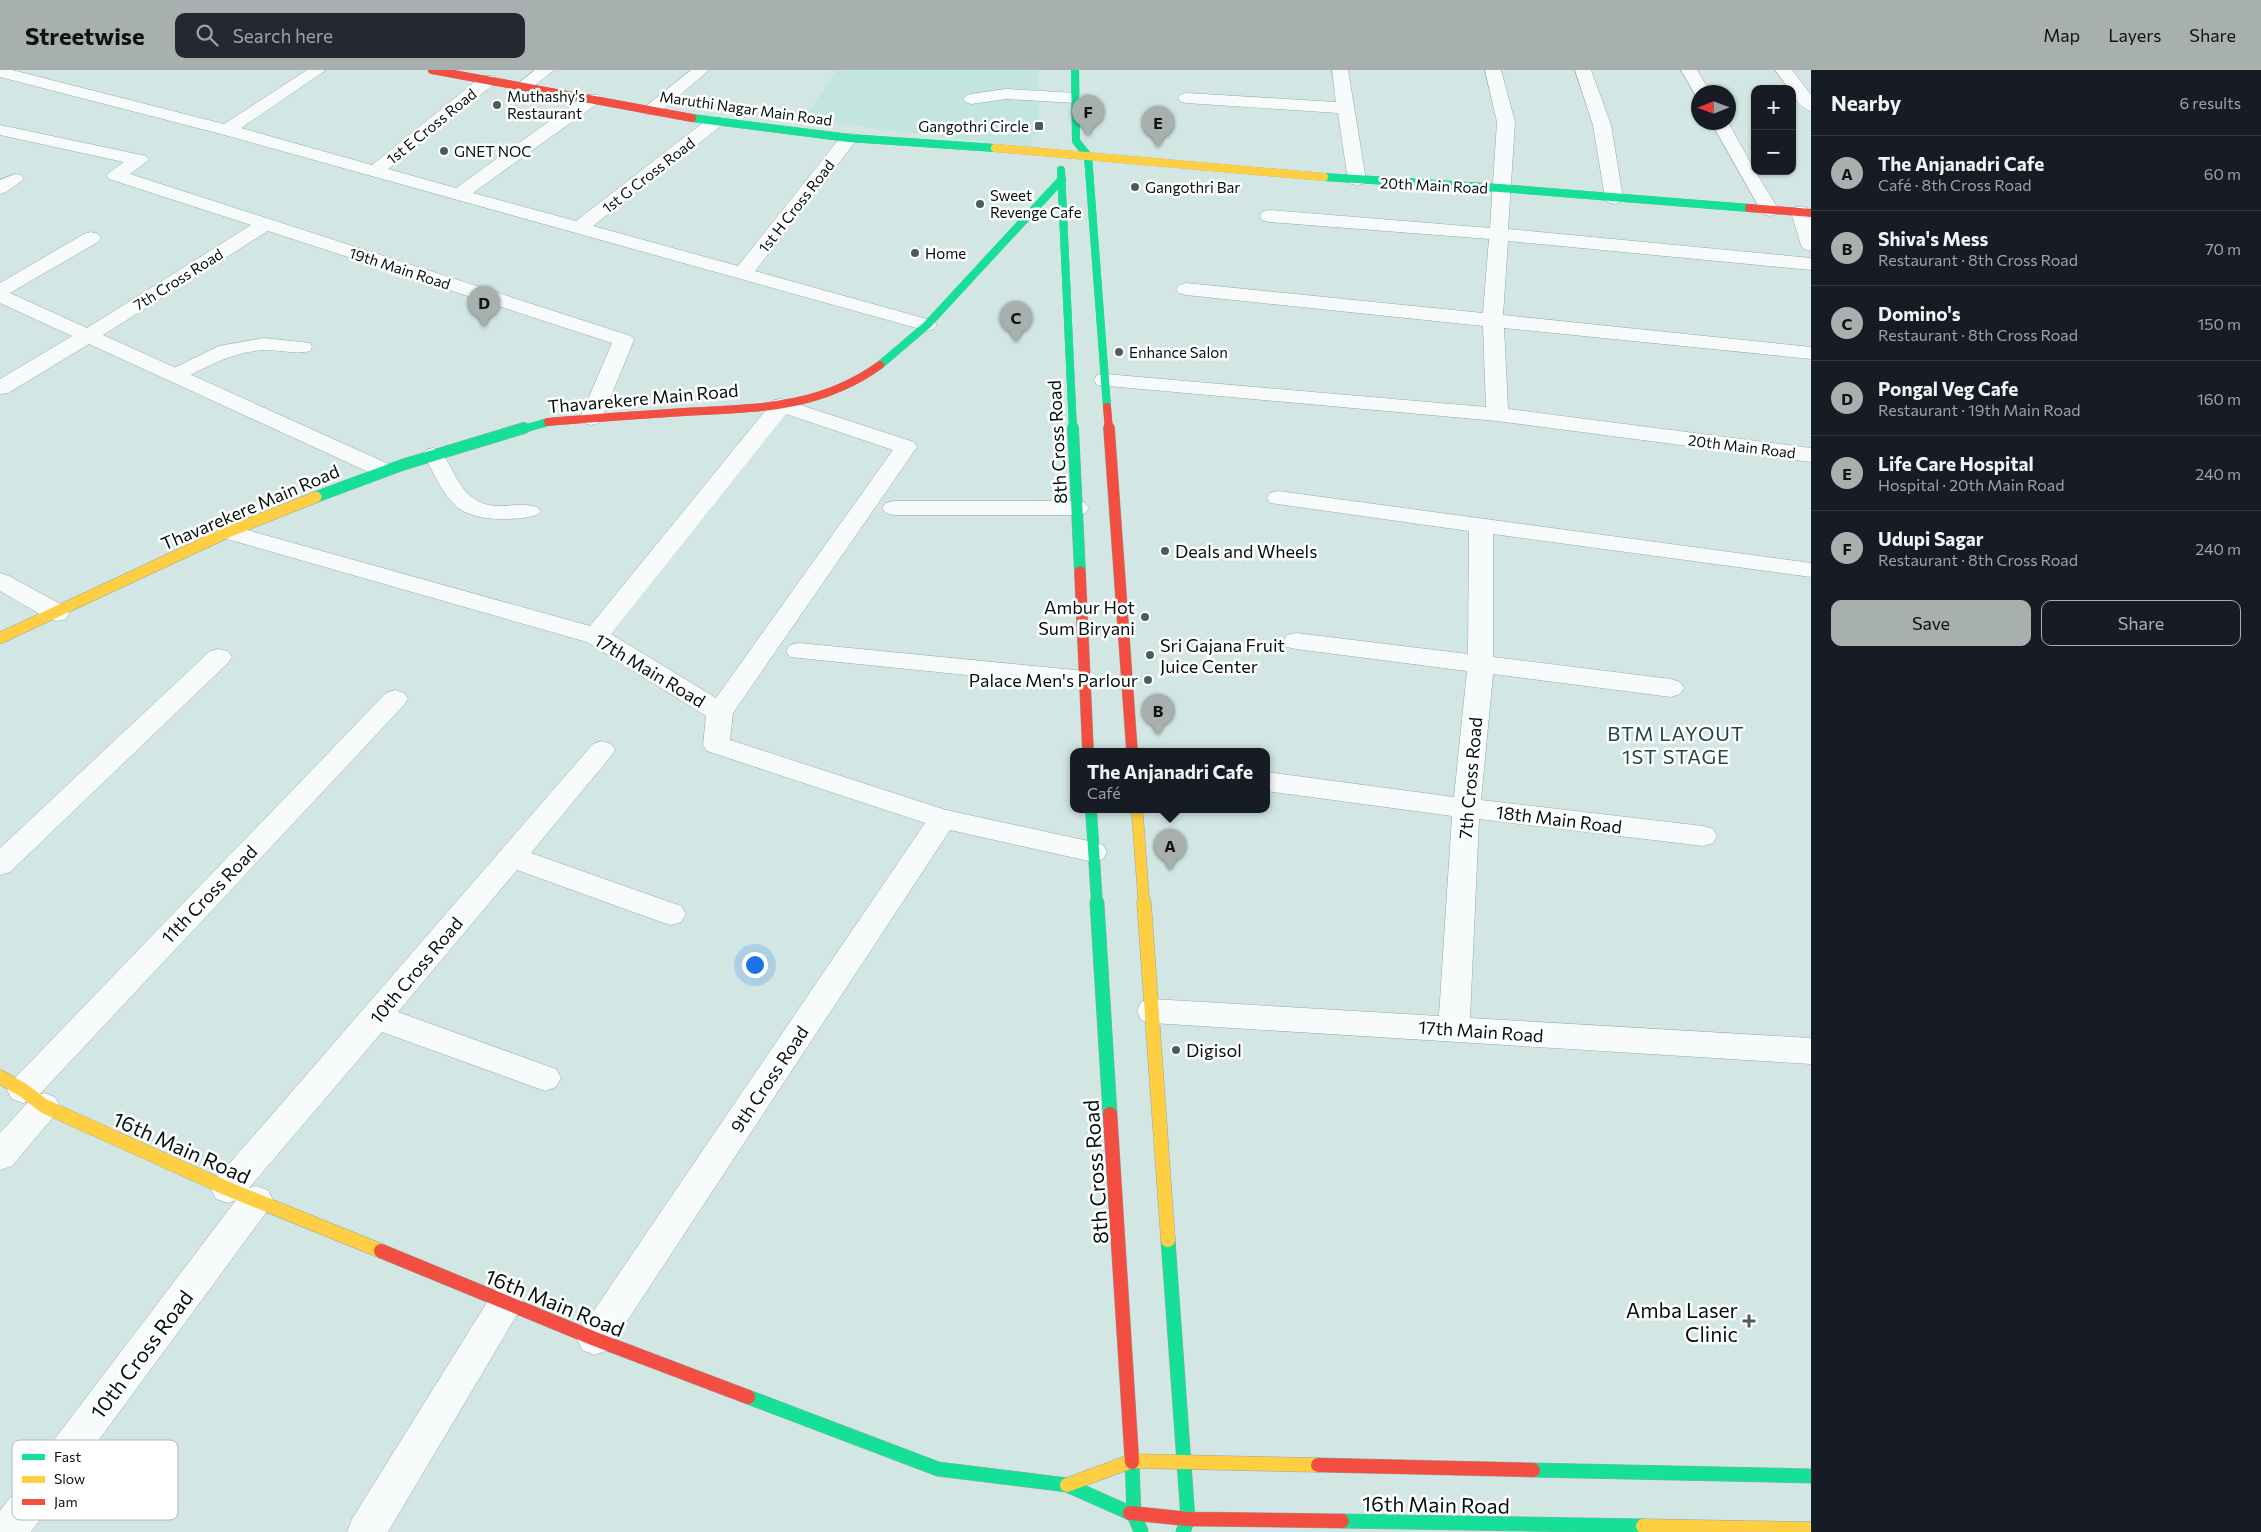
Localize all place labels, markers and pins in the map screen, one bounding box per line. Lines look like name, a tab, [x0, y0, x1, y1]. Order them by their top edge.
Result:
place label: Muthashy's Restaurant	[507, 87, 585, 122]
pin: F	[1072, 95, 1104, 136]
marker: Muthashy's Restaurant	[491, 99, 503, 111]
pin: E	[1142, 106, 1174, 147]
place label: Gangothri Circle	[918, 117, 1029, 135]
marker: Gangothri Circle	[1033, 120, 1045, 132]
place label: GNET NOC	[454, 142, 532, 160]
marker: GNET NOC	[438, 145, 450, 157]
place label: Gangothri Bar	[1145, 178, 1240, 196]
marker: Gangothri Bar	[1129, 181, 1141, 193]
place label: Sweet Revenge Cafe	[990, 186, 1082, 221]
marker: Sweet Revenge Cafe	[974, 198, 986, 210]
place label: Home	[925, 244, 966, 262]
marker: Home	[909, 247, 921, 259]
pin: D	[468, 286, 500, 327]
pin: C	[1000, 301, 1032, 342]
place label: Enhance Salon	[1129, 343, 1228, 361]
marker: Enhance Salon	[1113, 346, 1125, 358]
place label: Deals and Wheels	[1175, 540, 1317, 562]
marker: Deals and Wheels	[1159, 545, 1171, 557]
place label: Ambur Hot Sum Biryani	[1038, 596, 1135, 639]
marker: Ambur Hot Sum Biryani	[1139, 611, 1151, 623]
place label: Sri Gajana Fruit Juice Center	[1160, 634, 1285, 677]
marker: Sri Gajana Fruit Juice Center	[1144, 649, 1156, 661]
place label: Palace Men's Parlour	[969, 669, 1138, 691]
marker: Palace Men's Parlour	[1142, 674, 1154, 686]
pin: B	[1142, 694, 1174, 735]
pin: A	[1154, 829, 1186, 870]
place label: Digisol	[1186, 1039, 1242, 1061]
marker: Digisol	[1170, 1044, 1182, 1056]
place label: Amba Laser Clinic	[1626, 1297, 1738, 1346]
marker: Amba Laser Clinic	[1742, 1314, 1756, 1328]

